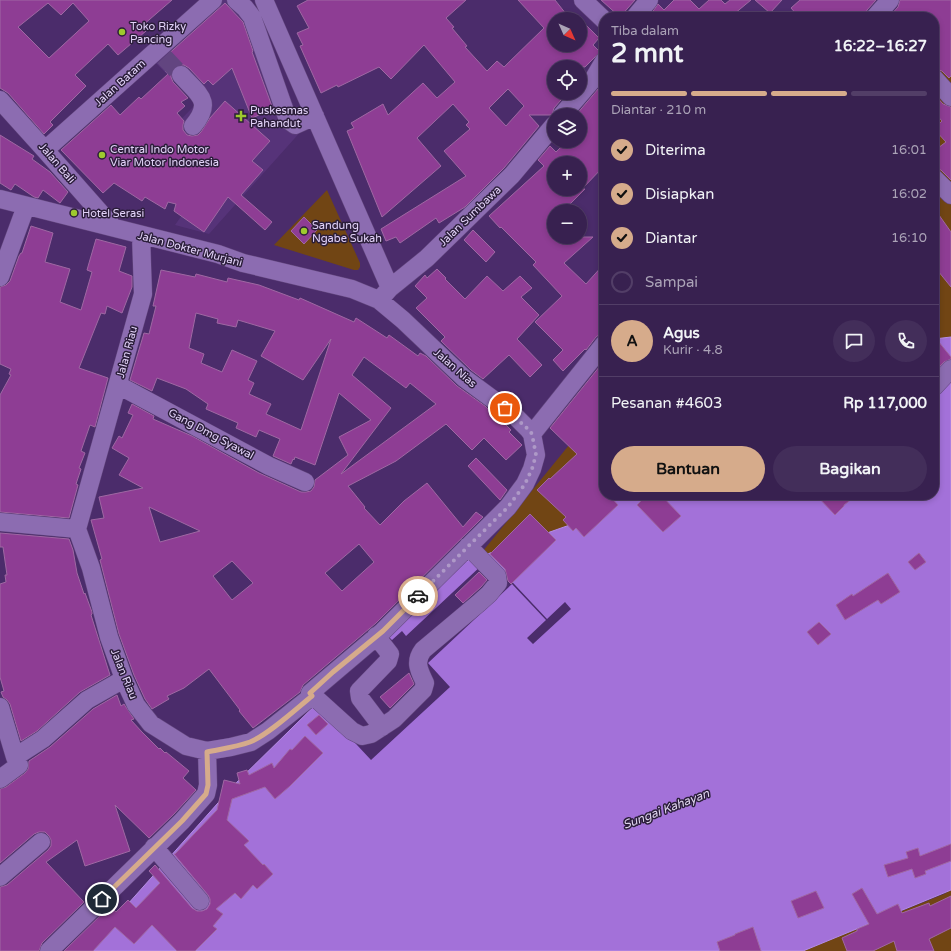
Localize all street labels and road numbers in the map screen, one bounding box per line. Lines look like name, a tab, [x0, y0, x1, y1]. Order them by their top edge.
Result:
street label: Jalan Batam	[92, 57, 148, 109]
street label: Jalan Bali	[36, 140, 78, 186]
street label: Jalan Sumbawa	[436, 183, 504, 249]
street label: Jalan Dokter Murjani	[136, 229, 244, 269]
street label: Jalan Riau	[114, 325, 140, 379]
street label: Jalan Nias	[431, 346, 479, 390]
street label: Gang Dmg Syawal	[166, 406, 256, 462]
street label: Jalan Riau	[108, 647, 140, 701]

